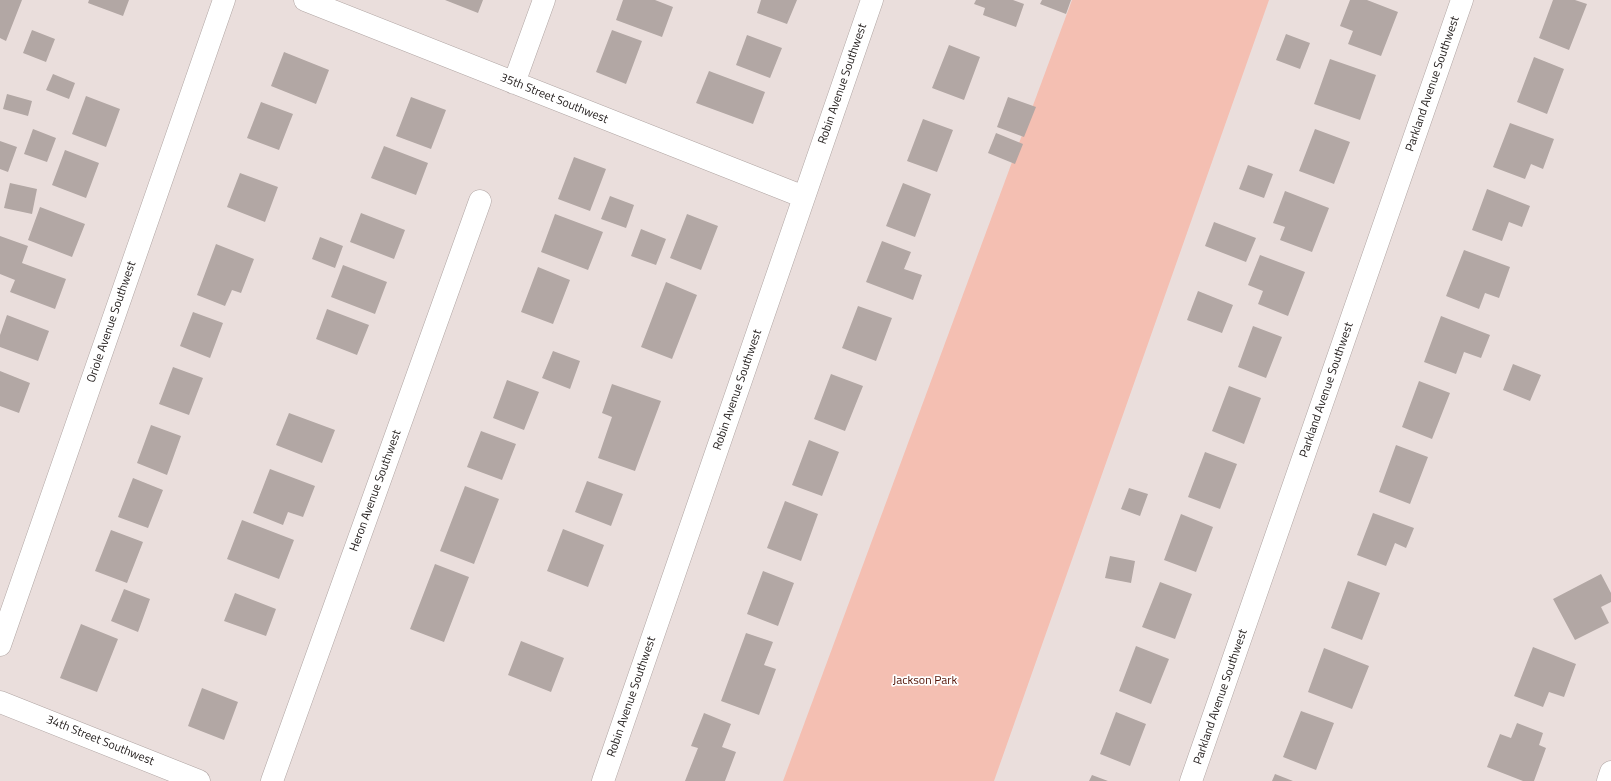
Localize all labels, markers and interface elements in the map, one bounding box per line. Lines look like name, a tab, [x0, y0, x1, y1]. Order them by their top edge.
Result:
street label: Parkland Avenue Southwest	[1403, 14, 1463, 154]
street label: Robin Avenue Southwest	[816, 22, 870, 146]
street label: 35th Street Southwest	[498, 71, 610, 127]
street label: Oriole Avenue Southwest	[84, 259, 140, 385]
street label: Parkland Avenue Southwest	[1297, 320, 1357, 460]
street label: Robin Avenue Southwest	[711, 328, 765, 452]
street label: Heron Avenue Southwest	[347, 428, 405, 554]
street label: Parkland Avenue Southwest	[1191, 627, 1251, 767]
street label: Robin Avenue Southwest	[605, 635, 659, 759]
park label: Jackson Park	[893, 674, 957, 688]
street label: 34th Street Southwest	[44, 713, 156, 769]

